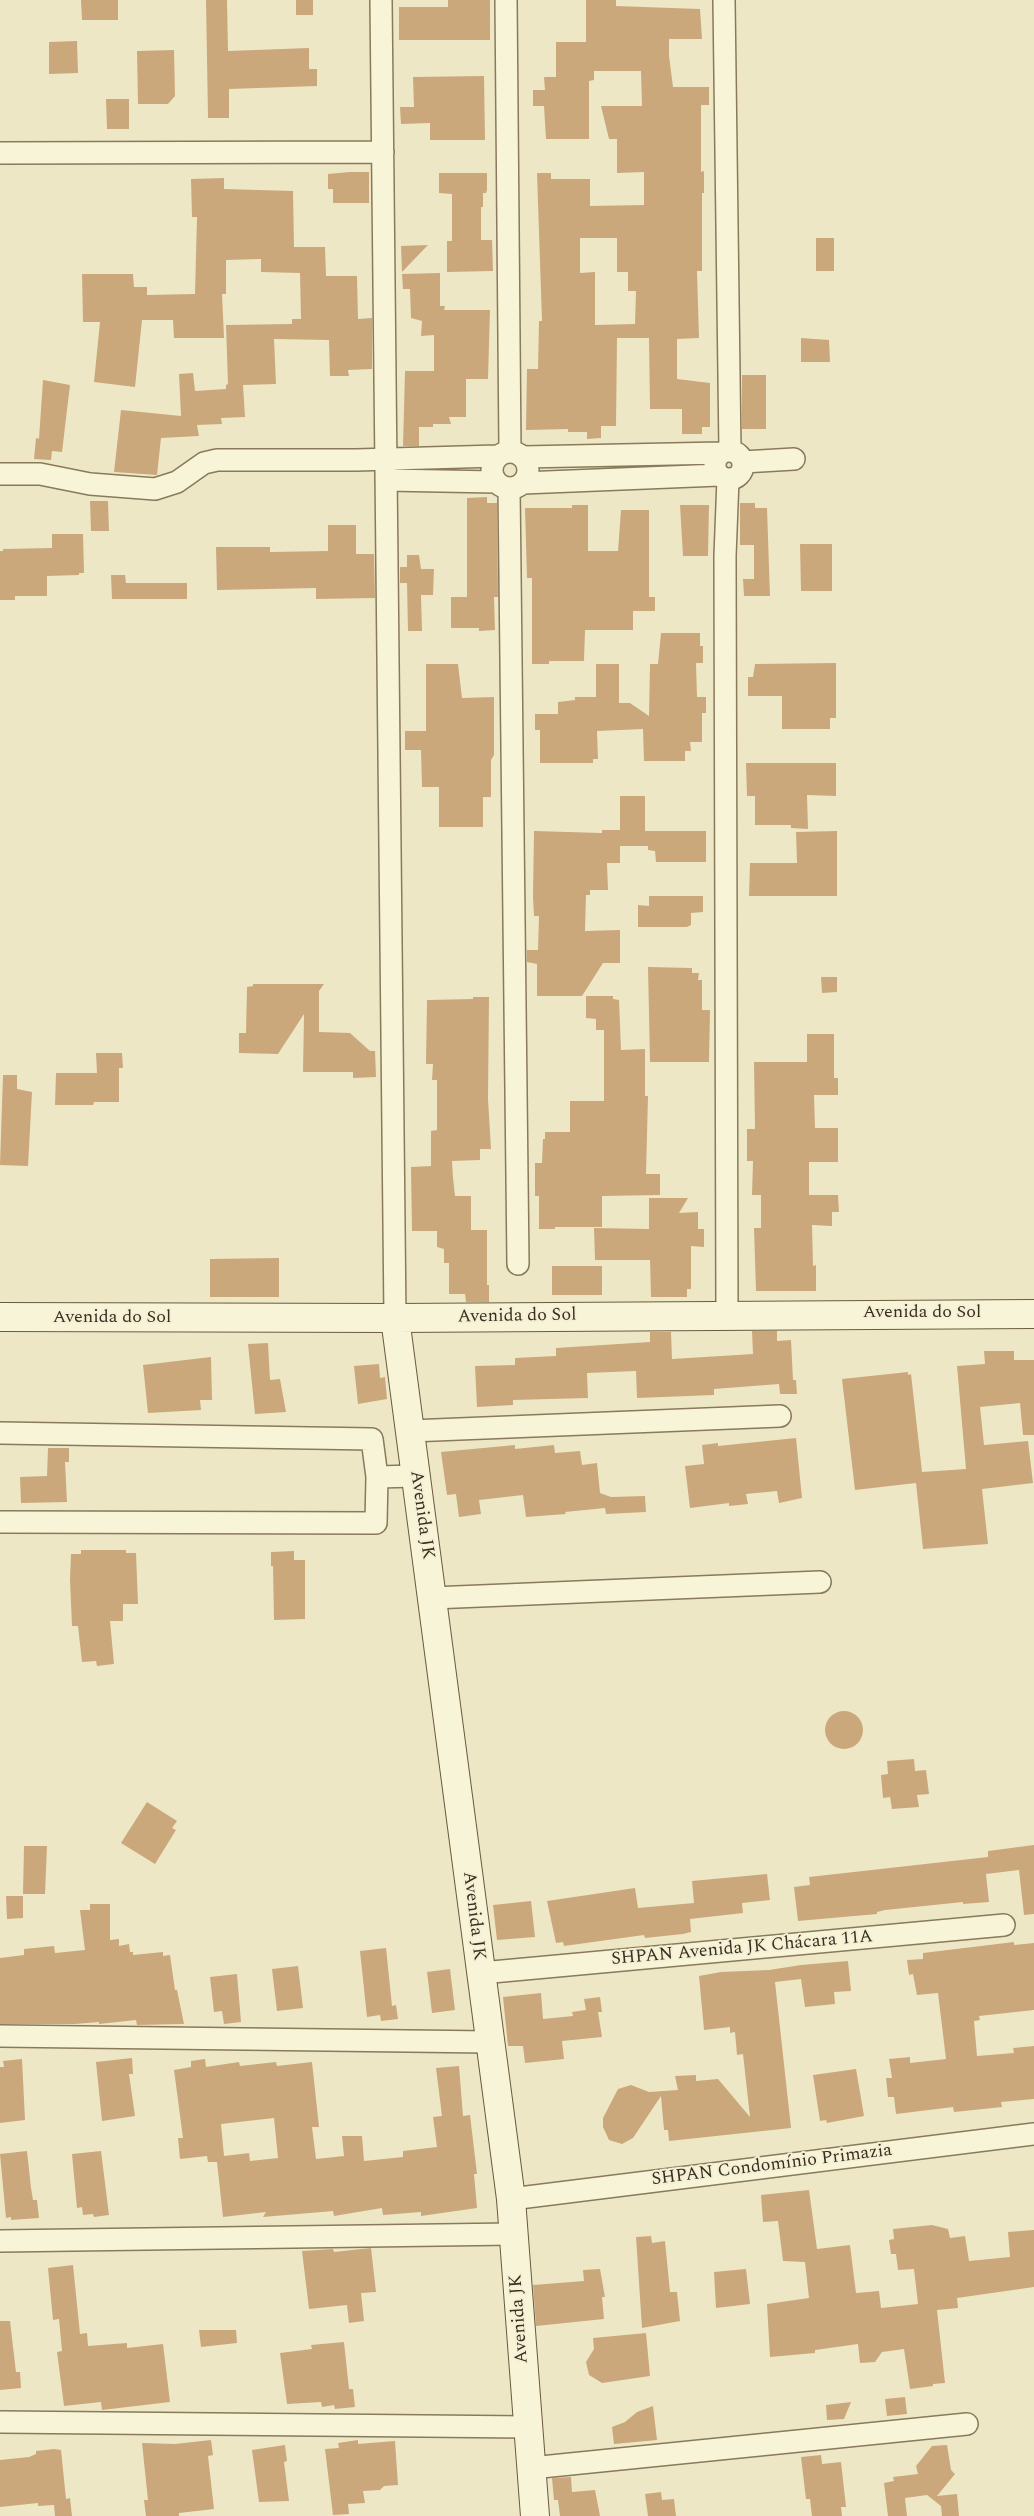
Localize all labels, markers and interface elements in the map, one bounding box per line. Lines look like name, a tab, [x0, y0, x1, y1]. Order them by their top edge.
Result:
street label: Avenida do Sol	[863, 1302, 981, 1324]
street label: Avenida do Sol	[457, 1305, 577, 1329]
street label: Avenida do Sol	[53, 1307, 171, 1329]
street label: Avenida JK	[404, 1469, 438, 1561]
street label: Avenida JK	[457, 1870, 489, 1962]
street label: SHPAN Avenida JK Chácara 11A	[610, 1927, 874, 1971]
street label: SHPAN Condomínio Primazia	[651, 2141, 893, 2191]
street label: Avenida JK	[506, 2274, 534, 2364]

